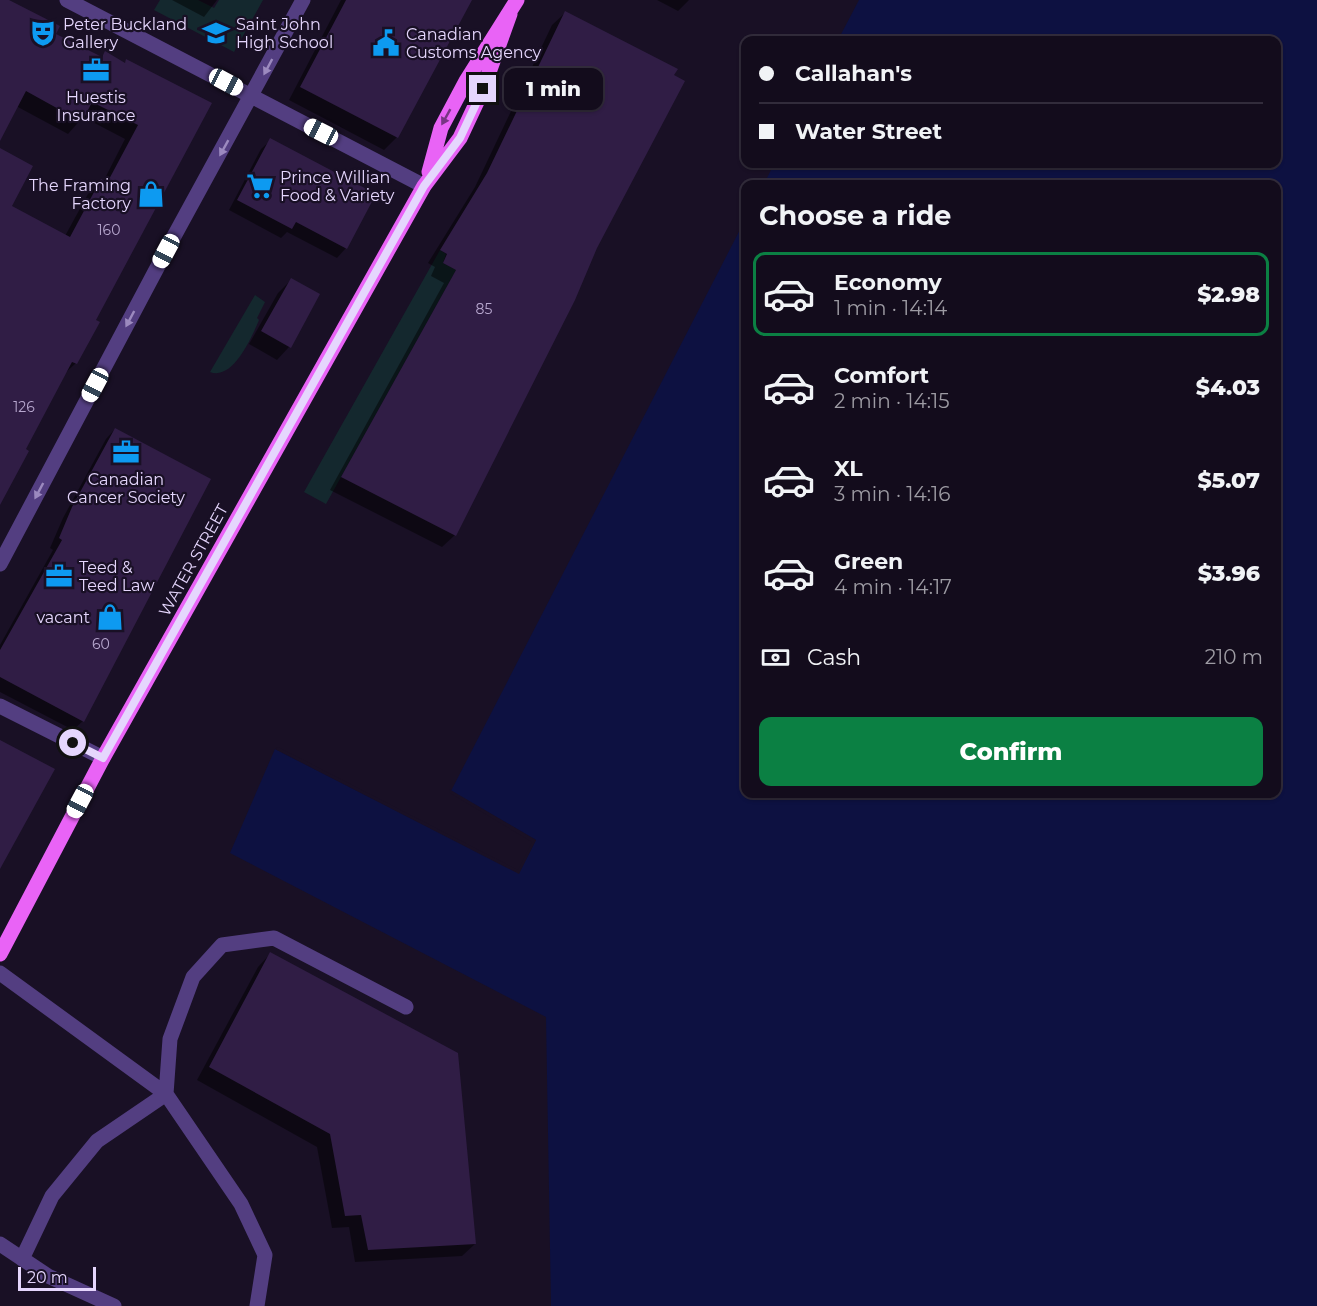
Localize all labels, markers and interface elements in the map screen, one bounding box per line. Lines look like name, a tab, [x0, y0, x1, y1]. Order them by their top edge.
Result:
place label: Peter Buckland Gallery	[63, 15, 187, 52]
place label: Saint John High School	[236, 15, 333, 52]
theatre icon: Peter Buckland Gallery	[28, 18, 58, 48]
school or university icon: Saint John High School	[201, 18, 231, 48]
place label: Canadian Customs Agency	[406, 25, 542, 62]
public building icon: Canadian Customs Agency	[371, 28, 401, 58]
office icon: Huestis Insurance	[81, 55, 111, 85]
one-way arrow	[263, 59, 273, 76]
text: Callahan's	[795, 60, 912, 87]
car	[206, 66, 246, 98]
callout: 1 min	[504, 68, 603, 110]
route end	[469, 75, 496, 102]
text: 1 min	[526, 77, 581, 101]
place label: Huestis Insurance	[57, 88, 135, 125]
one-way arrow	[441, 109, 451, 126]
car	[301, 116, 341, 148]
text: Water Street	[795, 118, 942, 145]
one-way arrow	[219, 139, 229, 156]
place label: Prince Willian Food & Variety	[280, 168, 395, 205]
supermarket icon: Prince Willian Food & Variety	[245, 171, 275, 201]
place label: The Framing Factory	[29, 176, 131, 213]
shop icon: The Framing Factory	[136, 179, 166, 209]
text: Choose a ride	[759, 199, 951, 232]
house number: 160	[98, 221, 120, 239]
car	[150, 231, 182, 271]
icon: car	[762, 267, 816, 321]
text: Economy	[834, 269, 942, 296]
text: $2.98	[1197, 281, 1260, 308]
text: 1 min · 14:14	[834, 296, 947, 320]
house number: 85	[476, 300, 493, 318]
one-way arrow	[125, 310, 135, 327]
icon: car	[762, 360, 816, 414]
text: Comfort	[834, 362, 929, 389]
car	[79, 365, 111, 405]
text: $4.03	[1196, 374, 1260, 401]
text: 2 min · 14:15	[834, 389, 950, 413]
house number: 126	[13, 398, 35, 416]
office icon: Canadian Cancer Society	[111, 437, 141, 467]
icon: car	[762, 453, 816, 507]
text: XL	[834, 455, 863, 482]
text: $5.07	[1198, 467, 1260, 494]
place label: Canadian Cancer Society	[67, 470, 185, 507]
text: 3 min · 14:16	[834, 482, 950, 506]
one-way arrow	[34, 483, 44, 500]
street label: WATER STREET	[155, 500, 232, 619]
icon: car	[762, 546, 816, 600]
text: Green	[834, 548, 903, 575]
place label: Teed & Teed Law	[79, 558, 154, 595]
text: $3.96	[1198, 560, 1260, 587]
office icon: Teed & Teed Law	[44, 561, 74, 591]
text: 4 min · 14:17	[834, 575, 952, 599]
shop icon: vacant	[95, 602, 125, 632]
place label: vacant	[36, 608, 91, 627]
house number: 60	[92, 635, 110, 653]
icon: cash	[759, 641, 792, 674]
text: Cash	[807, 644, 861, 671]
text: 210 m	[1205, 645, 1263, 669]
button: Confirm	[759, 717, 1263, 786]
route start	[59, 729, 86, 756]
car	[64, 781, 96, 821]
scale bar	[18, 1264, 96, 1292]
text: 20 m	[27, 1268, 68, 1287]

